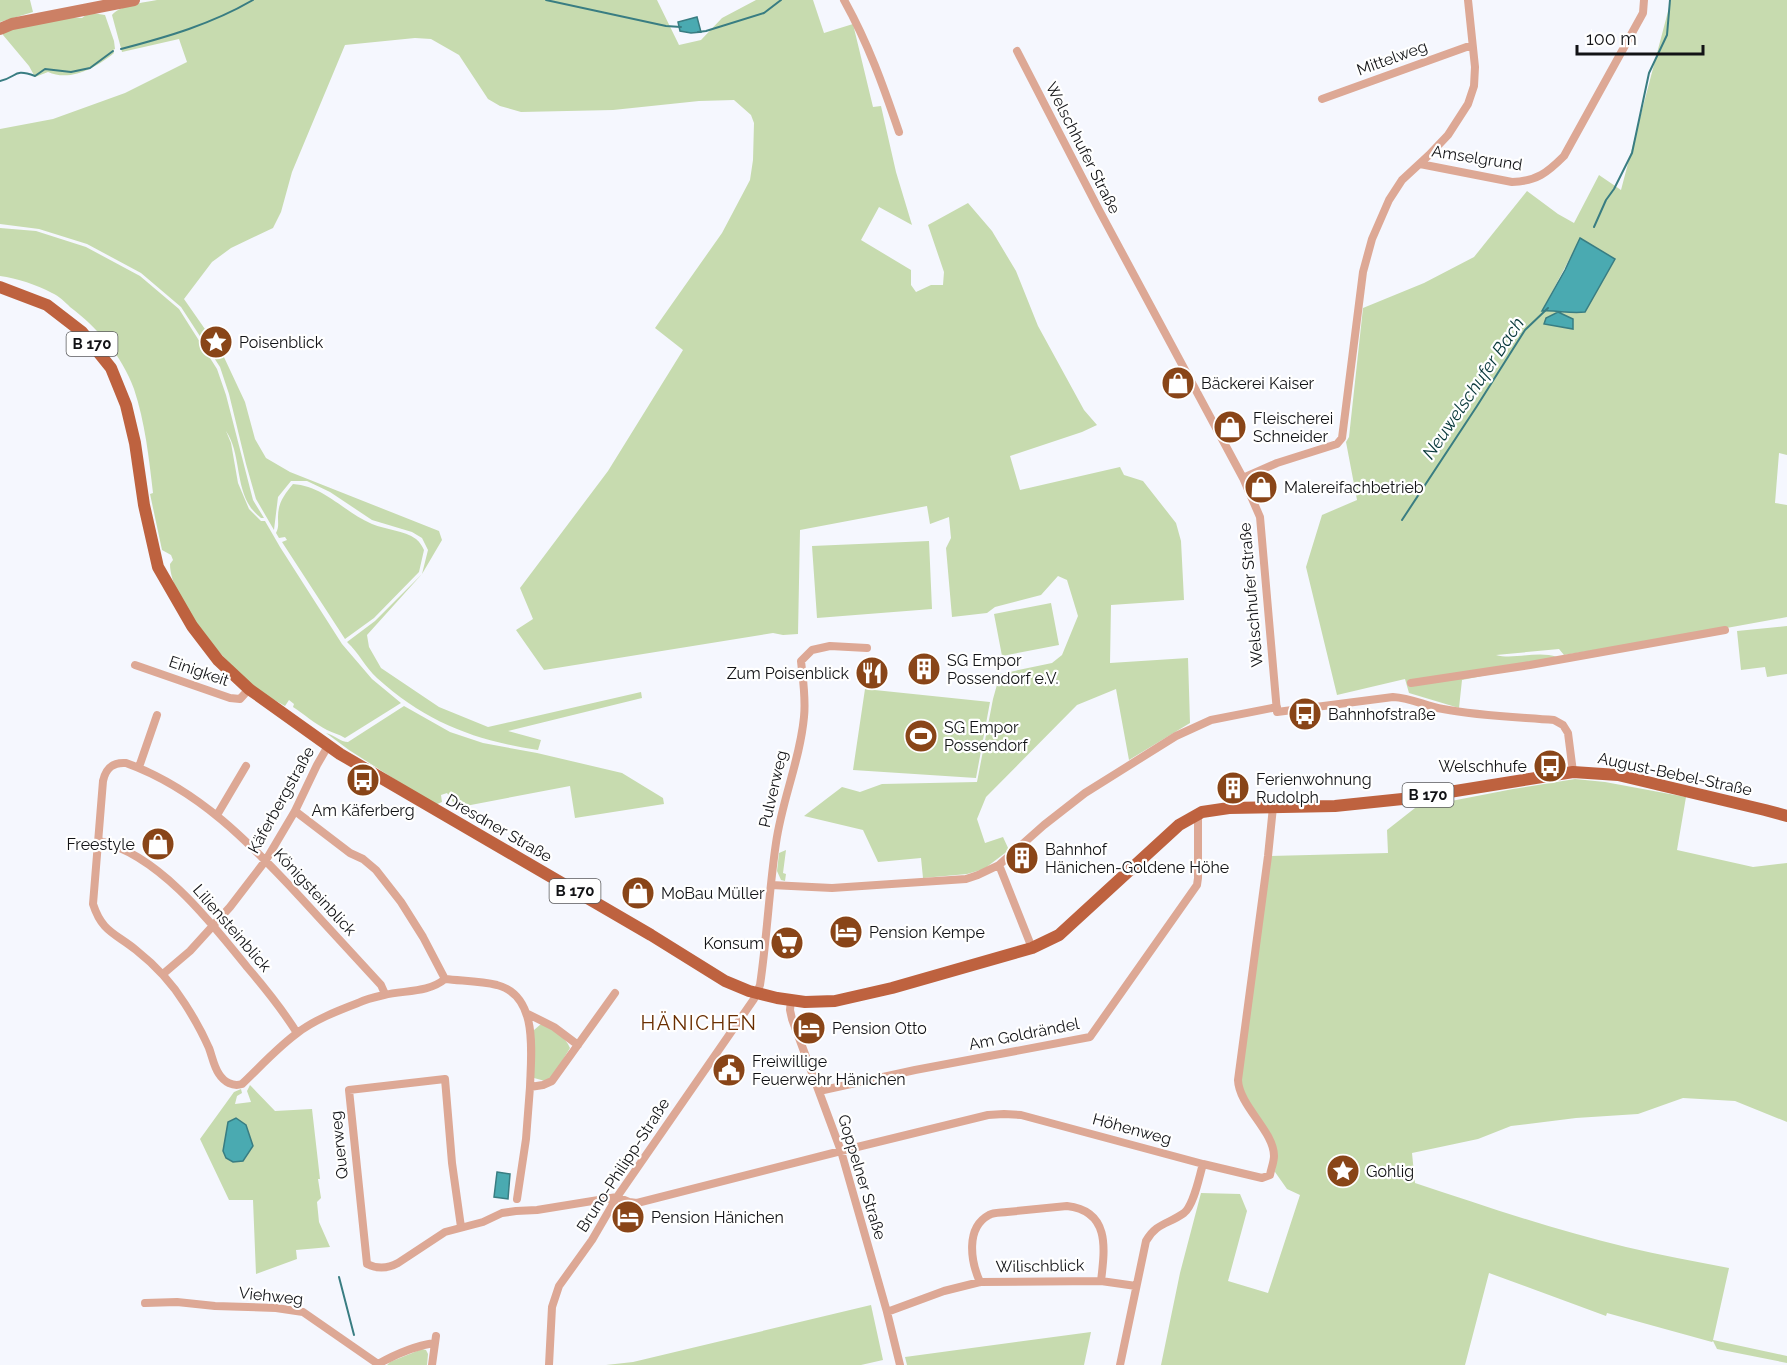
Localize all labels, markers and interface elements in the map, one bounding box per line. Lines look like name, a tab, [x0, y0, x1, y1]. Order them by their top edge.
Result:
scale bar	[1577, 18, 1703, 56]
text: 100 m	[1586, 28, 1637, 49]
street label: Mittelweg	[1354, 36, 1430, 80]
street label: Welschhufer Straße	[1042, 79, 1124, 217]
street label: Amselgrund	[1430, 141, 1524, 175]
water label: Neuwelschufer Bach	[1418, 313, 1528, 463]
place icon: Poisenblick	[198, 324, 234, 360]
road number: B 170	[66, 332, 118, 356]
place label: Poisenblick	[239, 333, 324, 352]
shop icon: Bäckerei Kaiser	[1160, 365, 1196, 401]
place label: Bäckerei Kaiser	[1201, 374, 1315, 393]
shop icon: Fleischerei Schneider	[1212, 409, 1248, 445]
place label: Fleischerei Schneider	[1253, 409, 1333, 446]
shop icon: Malereifachbetrieb	[1243, 469, 1279, 505]
place label: Malereifachbetrieb	[1284, 478, 1424, 497]
street label: Welschhufer Straße	[1235, 522, 1267, 668]
building icon: SG Empor Possendorf e.V.	[906, 651, 942, 687]
place label: SG Empor Possendorf e.V.	[947, 651, 1059, 688]
street label: Einigkeit	[166, 652, 232, 690]
restaurant icon: Zum Poisenblick	[854, 655, 890, 691]
place label: Zum Poisenblick	[727, 664, 850, 683]
bus stop icon: Bahnhofstraße	[1287, 696, 1323, 732]
place label: Bahnhofstraße	[1328, 705, 1436, 724]
sports icon: SG Empor Possendorf	[903, 718, 939, 754]
place label: SG Empor Possendorf	[944, 718, 1029, 755]
street label: Käferbergstraße	[244, 743, 318, 857]
street label: Pulverweg	[755, 748, 791, 830]
bus stop icon: Welschhufe	[1532, 748, 1568, 784]
street label: August-Bebel-Straße	[1596, 748, 1754, 800]
place label: Welschhufe	[1439, 757, 1527, 776]
bus stop icon: Am Käferberg	[345, 762, 381, 798]
building icon: Ferienwohnung Rudolph	[1215, 770, 1251, 806]
place label: Ferienwohnung Rudolph	[1256, 770, 1372, 807]
road number: B 170	[1402, 783, 1454, 807]
street label: Dresdner Straße	[443, 790, 555, 866]
place label: Am Käferberg	[311, 801, 415, 820]
shop icon: Freestyle	[140, 826, 176, 862]
place label: Freestyle	[67, 835, 135, 854]
building icon: Bahnhof Hänichen-Goldene Höhe	[1004, 840, 1040, 876]
place label: Bahnhof Hänichen-Goldene Höhe	[1045, 840, 1229, 877]
street label: Königsteinblick	[270, 845, 361, 940]
shop icon: MoBau Müller	[620, 875, 656, 911]
road number: B 170	[550, 879, 600, 903]
street label: Liliensteinblick	[189, 880, 275, 976]
place label: MoBau Müller	[661, 884, 765, 903]
hotel icon: Pension Kempe	[828, 914, 864, 950]
place label: Pension Kempe	[869, 923, 985, 942]
supermarket icon: Konsum	[769, 925, 805, 961]
place label: Konsum	[703, 934, 764, 953]
hotel icon: Pension Otto	[791, 1010, 827, 1046]
district label: HÄNICHEN	[641, 1011, 757, 1035]
street label: Am Goldrändel	[967, 1014, 1082, 1054]
place label: Pension Otto	[832, 1019, 927, 1038]
public building icon: Freiwillige Feuerwehr Hänichen	[711, 1052, 747, 1088]
place label: Freiwillige Feuerwehr Hänichen	[752, 1052, 906, 1089]
street label: Bruno-Philipp-Straße	[573, 1094, 673, 1236]
street label: Höhenweg	[1090, 1109, 1174, 1149]
street label: Querweg	[326, 1110, 352, 1180]
street label: Goppelner Straße	[834, 1112, 890, 1242]
place icon: Gohlig	[1325, 1153, 1361, 1189]
place label: Gohlig	[1366, 1162, 1414, 1181]
hotel icon: Pension Hänichen	[610, 1199, 646, 1235]
place label: Pension Hänichen	[651, 1208, 784, 1227]
street label: Wilischblick	[995, 1256, 1085, 1276]
street label: Viehweg	[238, 1283, 304, 1309]

